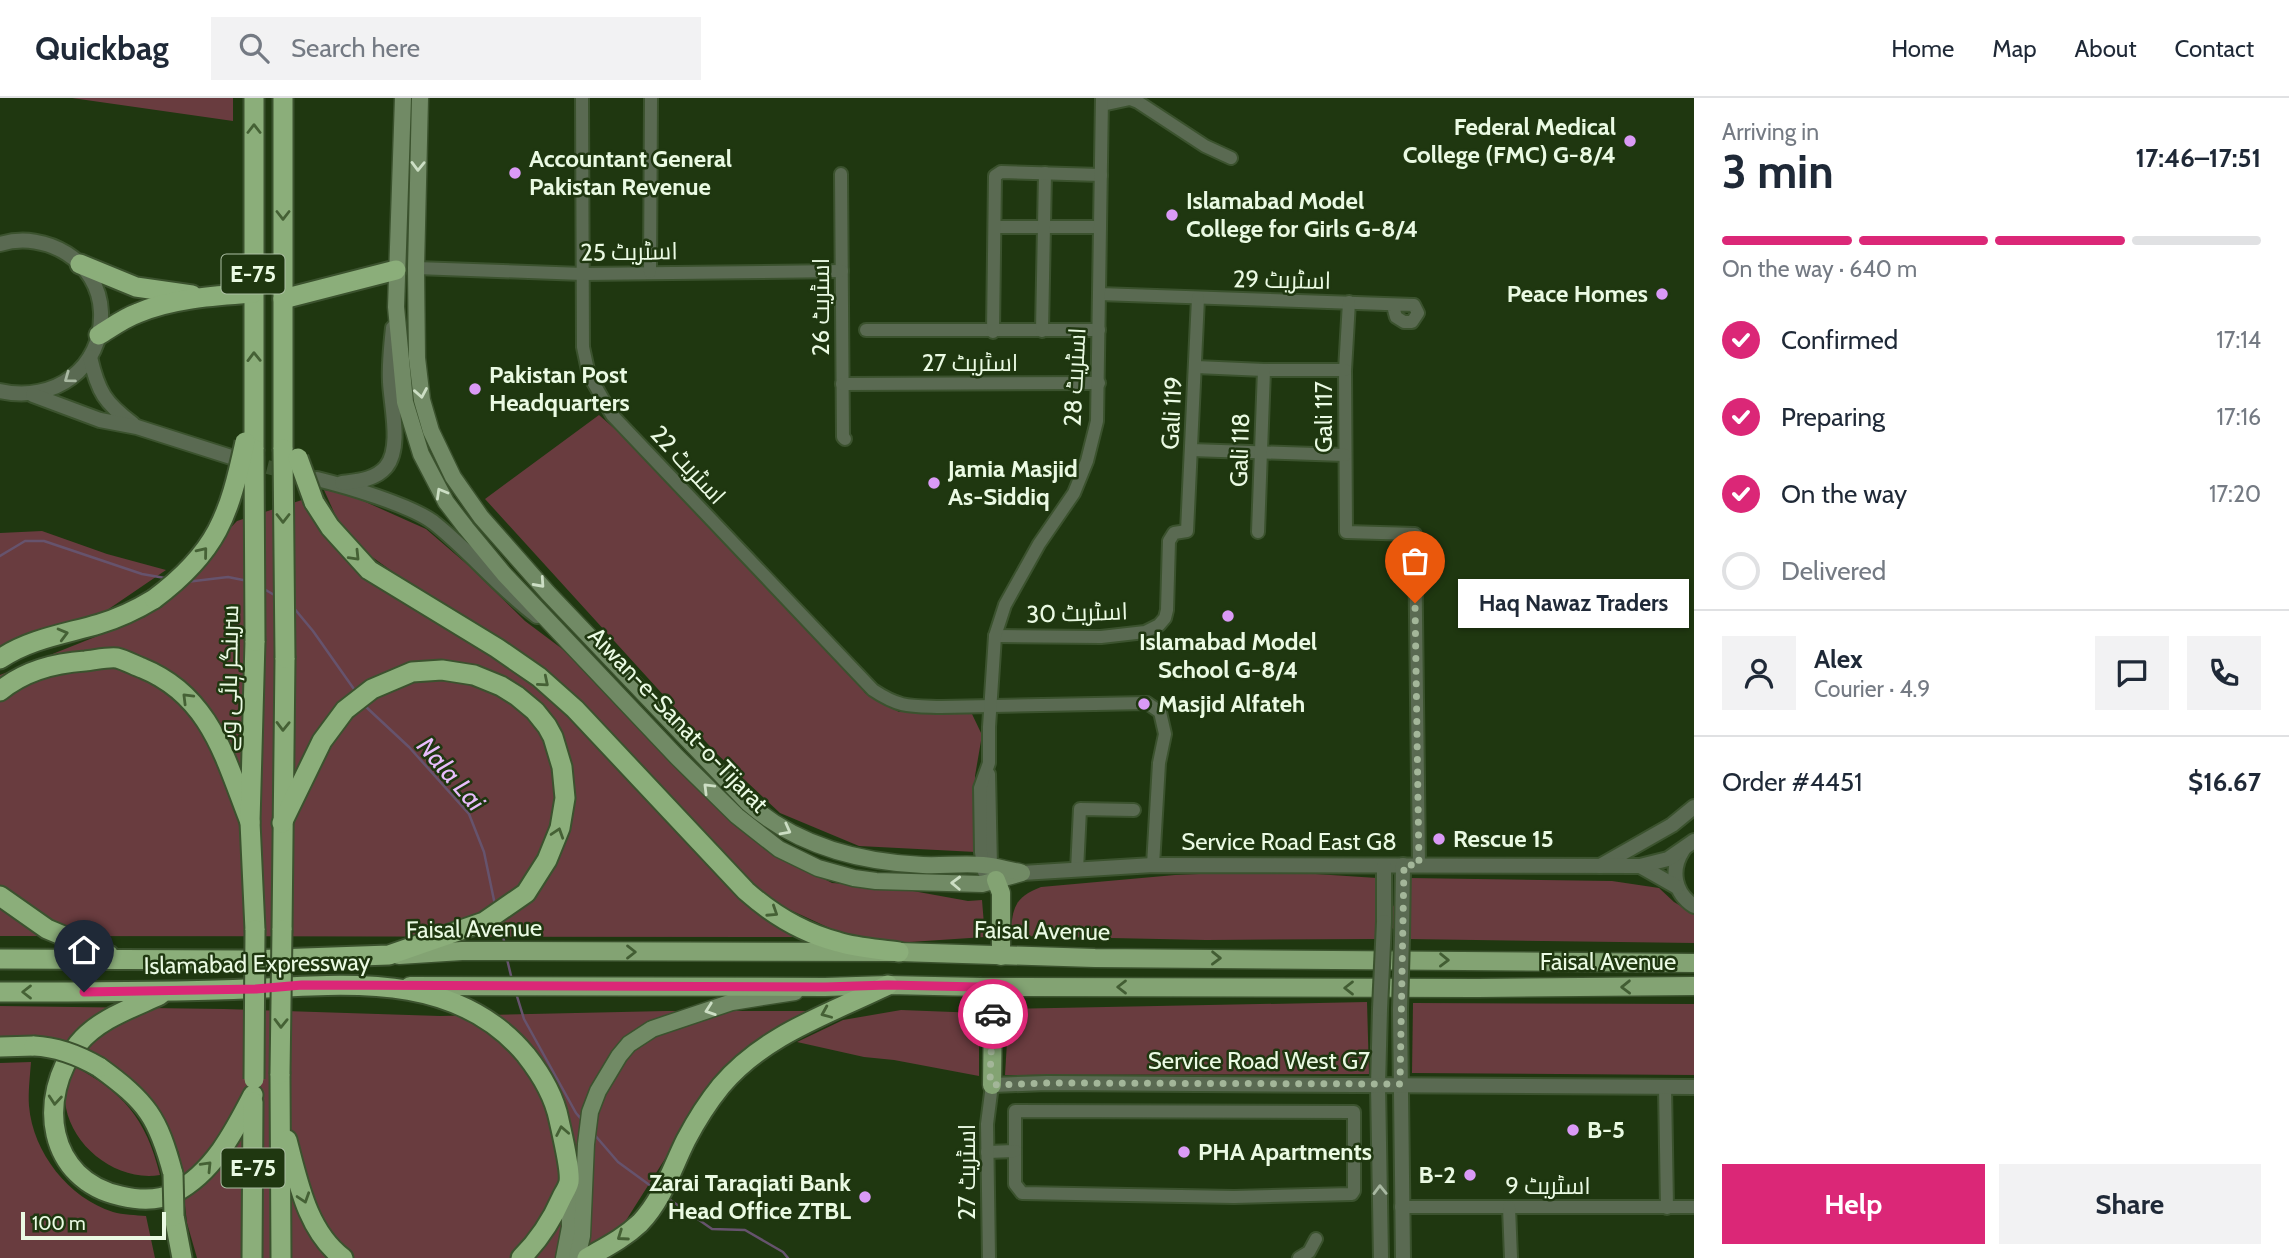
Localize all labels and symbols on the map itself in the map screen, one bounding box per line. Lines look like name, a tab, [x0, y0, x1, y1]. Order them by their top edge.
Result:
place label: Federal Medical College (FMC) G-8/4	[1403, 112, 1616, 169]
one-way arrow	[246, 123, 262, 134]
marker: Federal Medical College (FMC) G-8/4	[1622, 133, 1638, 149]
place label: Accountant General Pakistan Revenue	[529, 144, 732, 201]
one-way arrow	[411, 161, 426, 172]
marker: Accountant General Pakistan Revenue	[507, 165, 523, 181]
place label: Islamabad Model College for Girls G-8/4	[1186, 186, 1418, 243]
marker: Islamabad Model College for Girls G-8/4	[1164, 207, 1180, 223]
one-way arrow	[275, 210, 291, 221]
street label: اسٹریٹ 25	[580, 236, 678, 267]
road number: E-75	[222, 254, 284, 294]
street label: اسٹریٹ 26	[806, 258, 835, 356]
street label: اسٹریٹ 29	[1233, 264, 1331, 295]
place label: Peace Homes	[1507, 279, 1648, 308]
marker: Peace Homes	[1654, 286, 1670, 302]
street label: اسٹریٹ 28	[1057, 327, 1092, 427]
street label: اسٹریٹ 27	[922, 348, 1018, 377]
one-way arrow	[246, 351, 262, 361]
place label: Pakistan Post Headquarters	[489, 360, 630, 417]
one-way arrow	[64, 370, 77, 383]
street label: Gali 119	[1155, 376, 1188, 450]
marker: Pakistan Post Headquarters	[467, 381, 483, 397]
street label: Gali 117	[1309, 381, 1338, 453]
one-way arrow	[413, 388, 428, 399]
street label: Gali 118	[1224, 412, 1255, 487]
street label: اسٹریٹ 22	[645, 419, 732, 510]
place label: Jamia Masjid As-Siddiq	[947, 454, 1078, 511]
marker: Jamia Masjid As-Siddiq	[926, 475, 942, 491]
one-way arrow	[436, 487, 449, 500]
one-way arrow	[276, 512, 291, 523]
pin	[1385, 531, 1445, 603]
one-way arrow	[195, 548, 208, 560]
one-way arrow	[347, 548, 359, 561]
one-way arrow	[532, 575, 544, 588]
callout: Haq Nawaz Traders	[1457, 578, 1688, 628]
street label: اسٹریٹ 30	[1026, 596, 1128, 629]
street label: سرینگر ہائی وے	[213, 604, 245, 752]
marker: Islamabad Model School G-8/4	[1220, 608, 1236, 624]
street label: Aiwan-e-Sanat-o-Tijarat	[582, 621, 774, 818]
one-way arrow	[57, 627, 69, 642]
place label: Islamabad Model School G-8/4	[1139, 627, 1317, 684]
one-way arrow	[536, 673, 548, 686]
place label: Masjid Alfateh	[1158, 689, 1305, 718]
one-way arrow	[183, 693, 196, 706]
marker: Masjid Alfateh	[1136, 696, 1152, 712]
one-way arrow	[276, 721, 291, 732]
water label: Nala Lai	[410, 730, 492, 818]
one-way arrow	[704, 783, 717, 796]
one-way arrow	[779, 822, 792, 836]
place label: Rescue 15	[1453, 824, 1554, 853]
one-way arrow	[549, 827, 564, 839]
street label: Service Road East G8	[1181, 827, 1397, 856]
marker: Rescue 15	[1431, 831, 1447, 847]
one-way arrow	[950, 876, 961, 891]
one-way arrow	[765, 904, 778, 917]
street label: Faisal Avenue	[406, 913, 542, 944]
street label: Faisal Avenue	[974, 915, 1110, 946]
pin	[54, 920, 114, 992]
one-way arrow	[627, 944, 637, 960]
street label: Islamabad Expressway	[143, 947, 371, 980]
street label: Faisal Avenue	[1540, 947, 1676, 976]
one-way arrow	[1211, 950, 1222, 966]
one-way arrow	[1439, 952, 1449, 968]
courier	[958, 979, 1028, 1049]
one-way arrow	[1116, 979, 1127, 994]
one-way arrow	[1620, 979, 1631, 994]
one-way arrow	[1344, 980, 1355, 995]
one-way arrow	[21, 984, 31, 1000]
one-way arrow	[704, 1002, 716, 1016]
one-way arrow	[821, 1005, 833, 1019]
one-way arrow	[273, 1018, 289, 1029]
street label: Service Road West G7	[1148, 1046, 1370, 1075]
one-way arrow	[48, 1095, 63, 1106]
place label: B-5	[1587, 1115, 1625, 1144]
marker: B-5	[1565, 1122, 1581, 1138]
street label: اسٹریٹ 27	[952, 1124, 981, 1220]
one-way arrow	[555, 1125, 570, 1137]
place label: PHA Apartments	[1198, 1137, 1372, 1166]
marker: PHA Apartments	[1176, 1144, 1192, 1160]
road number: E-75	[222, 1148, 284, 1188]
place label: B-2	[1419, 1160, 1456, 1189]
one-way arrow	[199, 1161, 211, 1174]
marker: B-2	[1462, 1167, 1478, 1183]
place label: Zarai Taraqiati Bank Head Office ZTBL	[649, 1168, 851, 1225]
street label: اسٹریٹ 9	[1505, 1171, 1591, 1200]
one-way arrow	[1372, 1184, 1388, 1195]
marker: Zarai Taraqiati Bank Head Office ZTBL	[857, 1189, 873, 1205]
one-way arrow	[296, 1191, 310, 1203]
scale bar	[21, 1209, 166, 1241]
one-way arrow	[617, 1228, 630, 1240]

